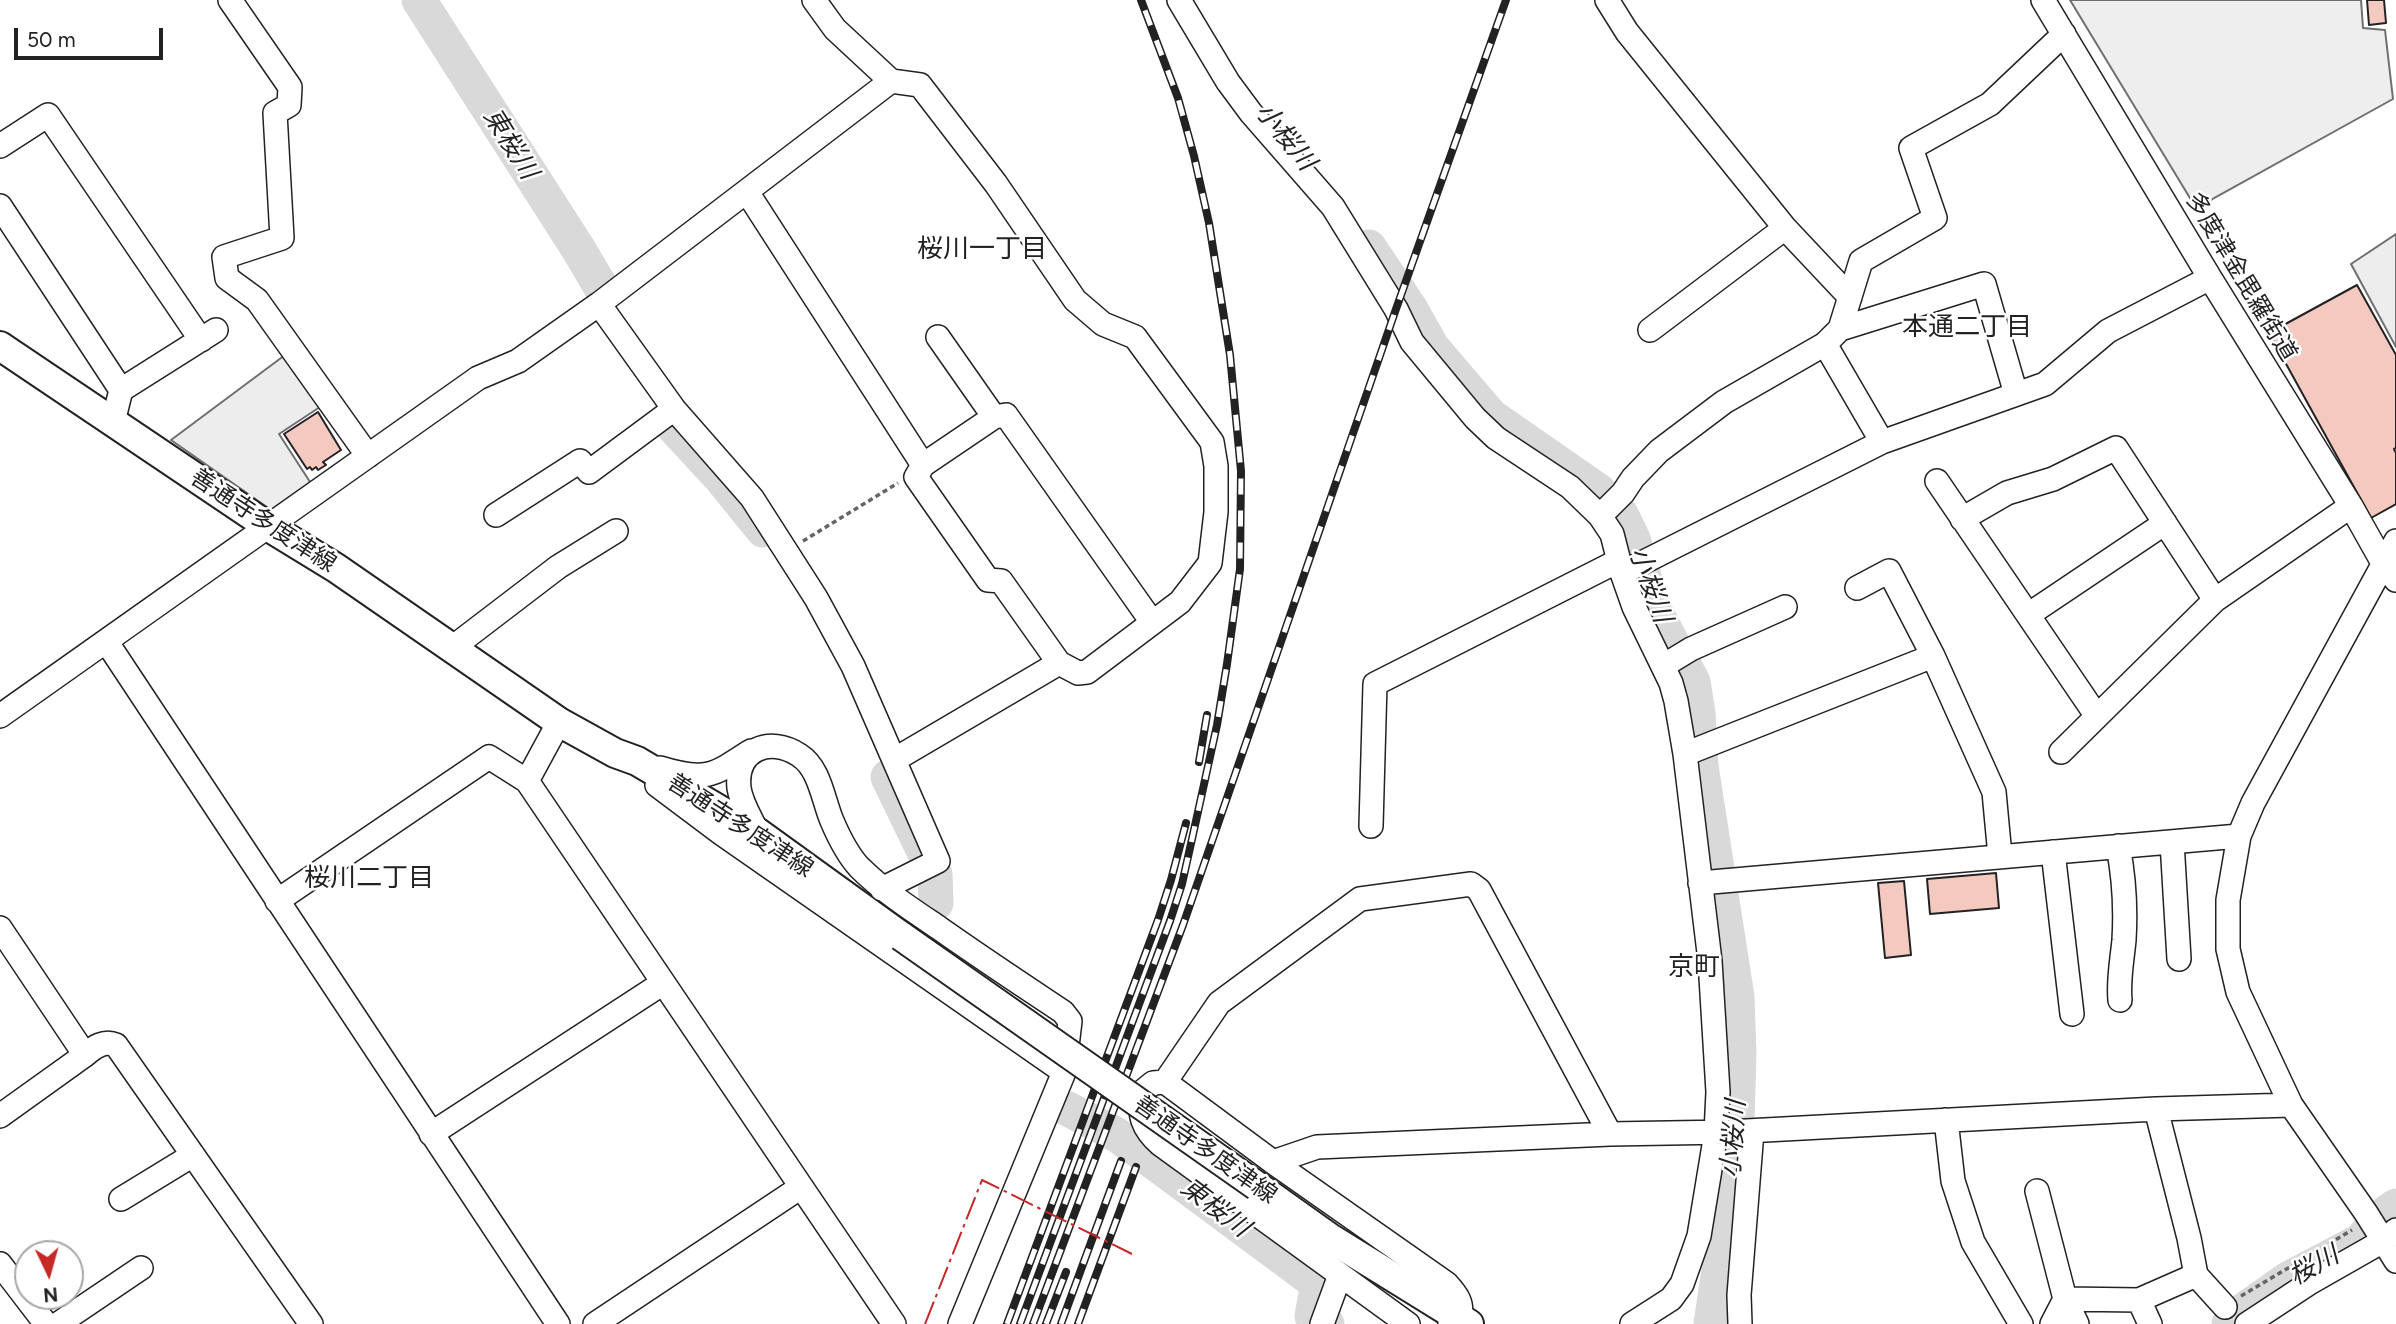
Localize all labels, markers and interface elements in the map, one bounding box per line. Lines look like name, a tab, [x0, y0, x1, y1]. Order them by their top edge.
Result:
scale bar	[18, 14, 166, 58]
text: 50 m	[27, 27, 76, 52]
water label: 小桜川	[1248, 97, 1322, 177]
water label: 東桜川	[476, 103, 544, 185]
street label: 多度津金毘羅街道	[2179, 187, 2303, 367]
district label: 桜川一丁目	[917, 233, 1047, 265]
district label: 本通二丁目	[1902, 311, 2032, 343]
street label: 善通寺多度津線	[185, 463, 341, 579]
water label: 小桜川	[1622, 543, 1678, 627]
street label: 善通寺多度津線	[662, 768, 818, 884]
district label: 桜川二丁目	[304, 862, 434, 894]
district label: 京町	[1668, 951, 1720, 983]
street label: 善通寺多度津線	[1128, 1090, 1282, 1210]
water label: 小桜川	[1716, 1099, 1752, 1179]
water label: 東桜川	[1174, 1172, 1256, 1244]
north arrow	[14, 1240, 84, 1310]
water label: 桜川	[2284, 1240, 2344, 1292]
text: N	[42, 1282, 59, 1307]

